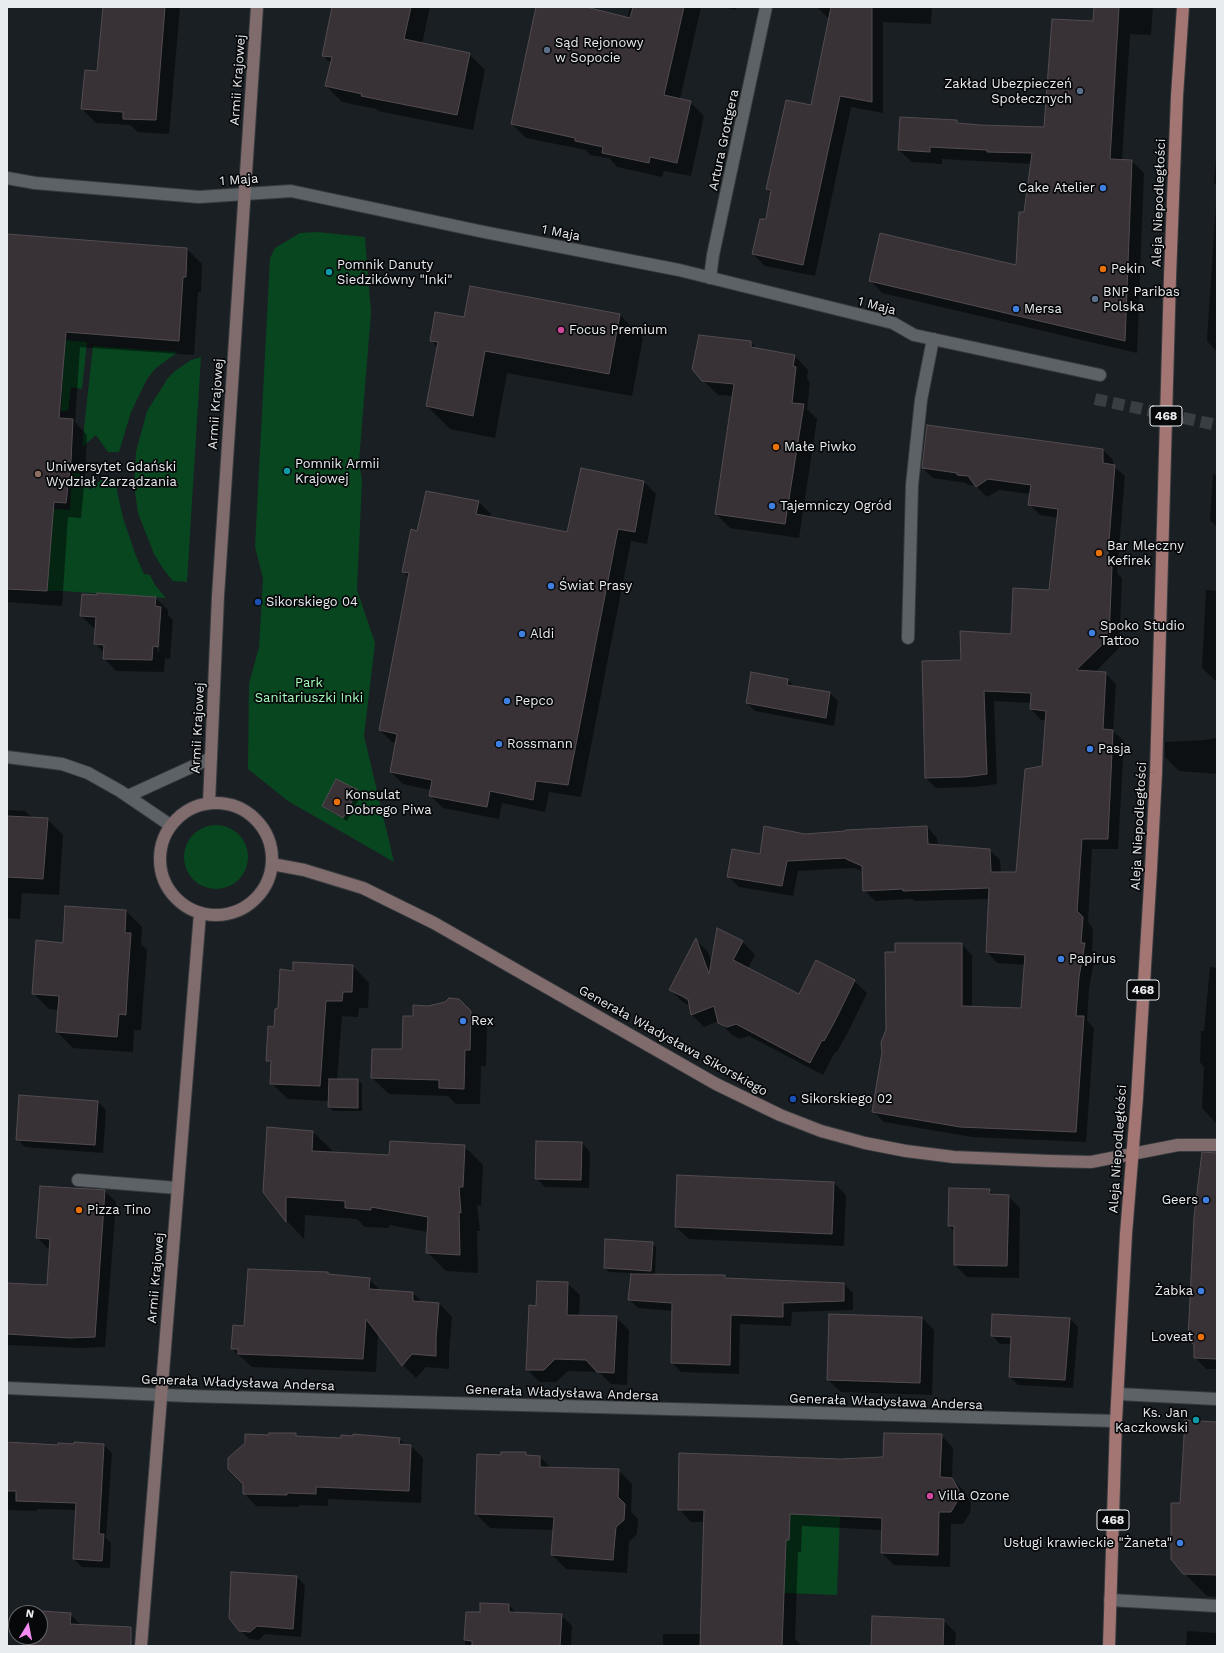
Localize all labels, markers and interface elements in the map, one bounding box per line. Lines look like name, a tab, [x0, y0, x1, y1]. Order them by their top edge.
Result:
street label: Armii Krajowej	[227, 34, 249, 126]
place label: Sąd Rejonowy w Sopocie	[555, 35, 644, 66]
marker: Sąd Rejonowy w Sopocie	[542, 45, 552, 55]
place label: Zakład Ubezpieczeń Społecznych	[944, 76, 1072, 107]
marker: Zakład Ubezpieczeń Społecznych	[1075, 86, 1085, 96]
street label: Artura Grottgera	[706, 88, 742, 192]
street label: Aleja Niepodległości	[1149, 139, 1169, 267]
street label: 1 Maja	[219, 171, 259, 189]
place label: Cake Atelier	[1018, 180, 1095, 196]
marker: Cake Atelier	[1098, 183, 1108, 193]
street label: 1 Maja	[541, 222, 581, 244]
place label: Pomnik Danuty Siedzikówny "Inki"	[337, 257, 453, 288]
place label: Pekin	[1111, 261, 1145, 277]
marker: Pekin	[1098, 264, 1108, 274]
marker: Pomnik Danuty Siedzikówny "Inki"	[324, 267, 334, 277]
place label: BNP Paribas Polska	[1103, 284, 1180, 315]
street label: 1 Maja	[856, 293, 898, 319]
marker: BNP Paribas Polska	[1090, 294, 1100, 304]
place label: Mersa	[1024, 301, 1062, 317]
marker: Mersa	[1011, 304, 1021, 314]
place label: Focus Premium	[569, 322, 667, 338]
marker: Focus Premium	[556, 325, 566, 335]
street label: Armii Krajowej	[205, 358, 227, 450]
road number: 468	[1150, 406, 1182, 426]
place label: Małe Piwko	[784, 439, 856, 455]
marker: Małe Piwko	[771, 442, 781, 452]
place label: Pomnik Armii Krajowej	[295, 456, 379, 487]
place label: Uniwersytet Gdański Wydział Zarządzania	[46, 459, 177, 490]
marker: Pomnik Armii Krajowej	[282, 466, 292, 476]
marker: Uniwersytet Gdański Wydział Zarządzania	[33, 469, 43, 479]
place label: Tajemniczy Ogród	[780, 498, 892, 514]
marker: Tajemniczy Ogród	[767, 501, 777, 511]
place label: Bar Mleczny Kefirek	[1107, 538, 1184, 569]
marker: Bar Mleczny Kefirek	[1094, 548, 1104, 558]
place label: Świat Prasy	[559, 578, 632, 594]
marker: Świat Prasy	[546, 581, 556, 591]
place label: Sikorskiego 04	[266, 594, 358, 610]
marker: Sikorskiego 04	[253, 597, 263, 607]
place label: Spoko Studio Tattoo	[1100, 618, 1185, 649]
place label: Aldi	[530, 626, 554, 642]
marker: Spoko Studio Tattoo	[1087, 628, 1097, 638]
marker: Aldi	[517, 629, 527, 639]
park label: Park Sanitariuszki Inki	[255, 675, 363, 706]
street label: Armii Krajowej	[188, 682, 208, 774]
place label: Pepco	[515, 693, 554, 709]
marker: Pepco	[502, 696, 512, 706]
place label: Rossmann	[507, 736, 573, 752]
marker: Rossmann	[494, 739, 504, 749]
place label: Pasja	[1098, 741, 1131, 757]
marker: Pasja	[1085, 744, 1095, 754]
street label: Aleja Niepodległości	[1128, 761, 1150, 891]
place label: Konsulat Dobrego Piwa	[345, 787, 432, 818]
marker: Konsulat Dobrego Piwa	[332, 797, 342, 807]
place label: Papirus	[1069, 951, 1116, 967]
marker: Papirus	[1056, 954, 1066, 964]
road number: 468	[1127, 980, 1159, 1000]
street label: Generała Władysława Sikorskiego	[576, 982, 770, 1100]
place label: Rex	[471, 1013, 494, 1029]
marker: Rex	[458, 1016, 468, 1026]
street label: Aleja Niepodległości	[1106, 1084, 1130, 1214]
place label: Sikorskiego 02	[801, 1091, 893, 1107]
marker: Sikorskiego 02	[788, 1094, 798, 1104]
place label: Geers	[1162, 1192, 1198, 1208]
marker: Geers	[1201, 1195, 1211, 1205]
place label: Pizza Tino	[87, 1202, 151, 1218]
marker: Pizza Tino	[74, 1205, 84, 1215]
street label: Armii Krajowej	[144, 1232, 168, 1324]
place label: Żabka	[1155, 1283, 1193, 1299]
marker: Żabka	[1196, 1286, 1206, 1296]
place label: Loveat	[1151, 1329, 1193, 1345]
marker: Loveat	[1196, 1332, 1206, 1342]
street label: Generała Władysława Andersa	[141, 1372, 335, 1394]
street label: Generała Władysława Andersa	[465, 1382, 659, 1404]
street label: Generała Władysława Andersa	[789, 1391, 983, 1413]
place label: Ks. Jan Kaczkowski	[1115, 1405, 1188, 1436]
marker: Ks. Jan Kaczkowski	[1191, 1415, 1201, 1425]
place label: Villa Ozone	[938, 1488, 1009, 1504]
marker: Villa Ozone	[925, 1491, 935, 1501]
road number: 468	[1097, 1510, 1129, 1530]
place label: Usługi krawieckie "Żaneta"	[1003, 1535, 1172, 1551]
marker: Usługi krawieckie "Żaneta"	[1175, 1538, 1185, 1548]
north arrow	[8, 1605, 48, 1645]
text: N	[25, 1607, 35, 1621]

